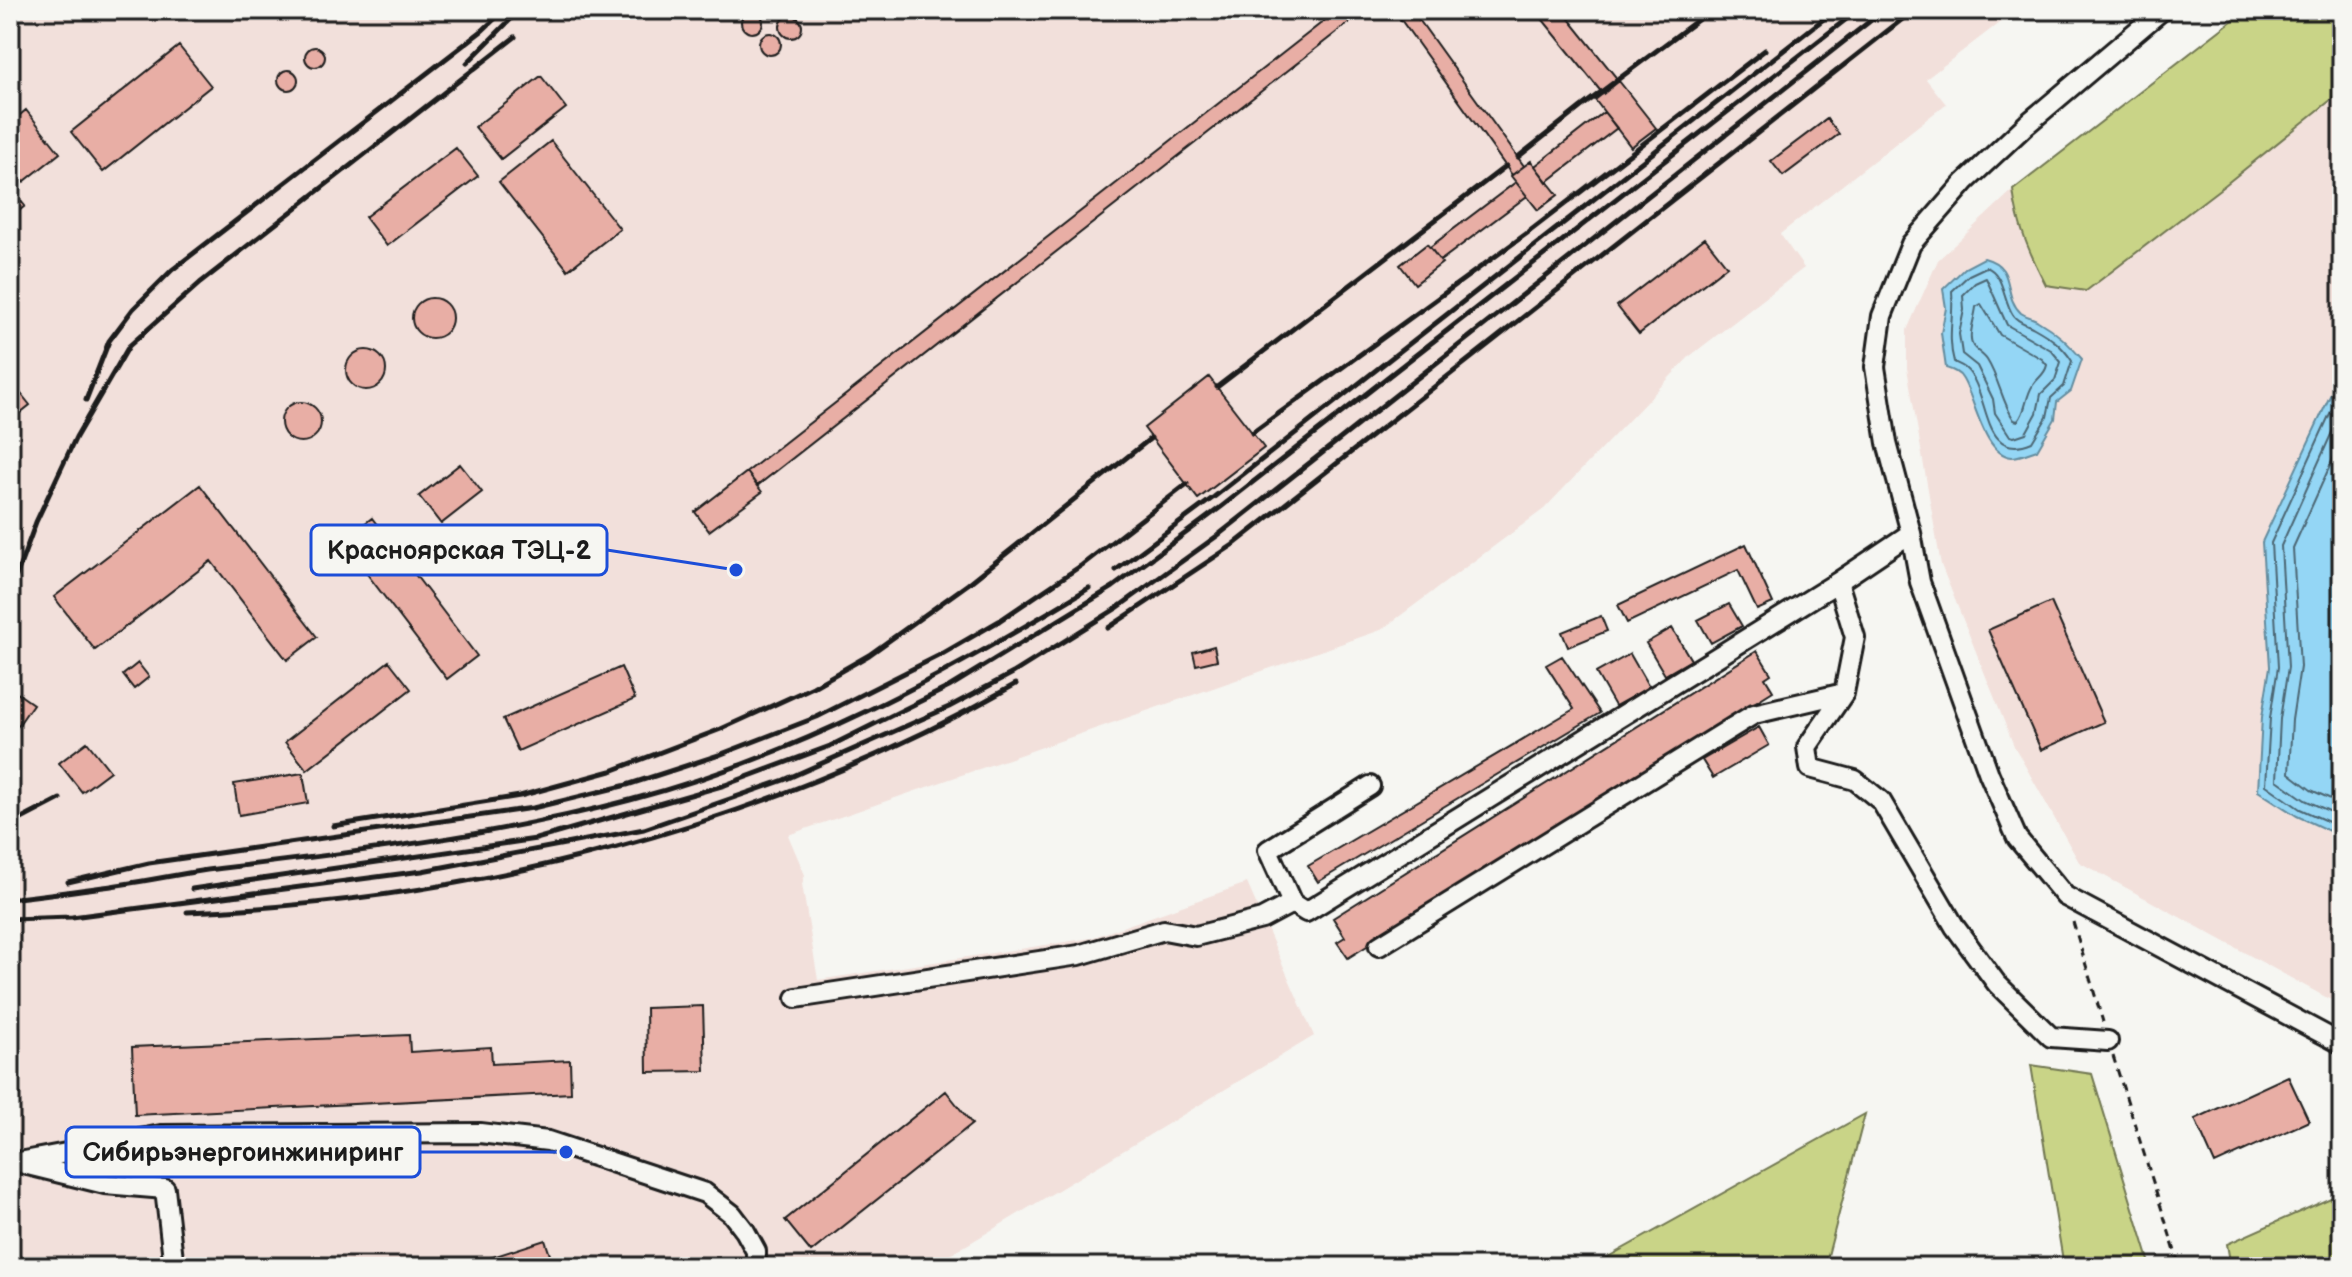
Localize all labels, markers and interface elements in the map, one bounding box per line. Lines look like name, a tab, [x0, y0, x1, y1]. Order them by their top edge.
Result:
callout: Красноярская ТЭЦ-2	[311, 525, 607, 575]
text: Красноярская ТЭЦ-2	[327, 536, 591, 567]
callout: Сибирьэнергоинжиниринг	[66, 1127, 420, 1177]
text: Сибирьэнергоинжиниринг	[82, 1138, 404, 1169]

